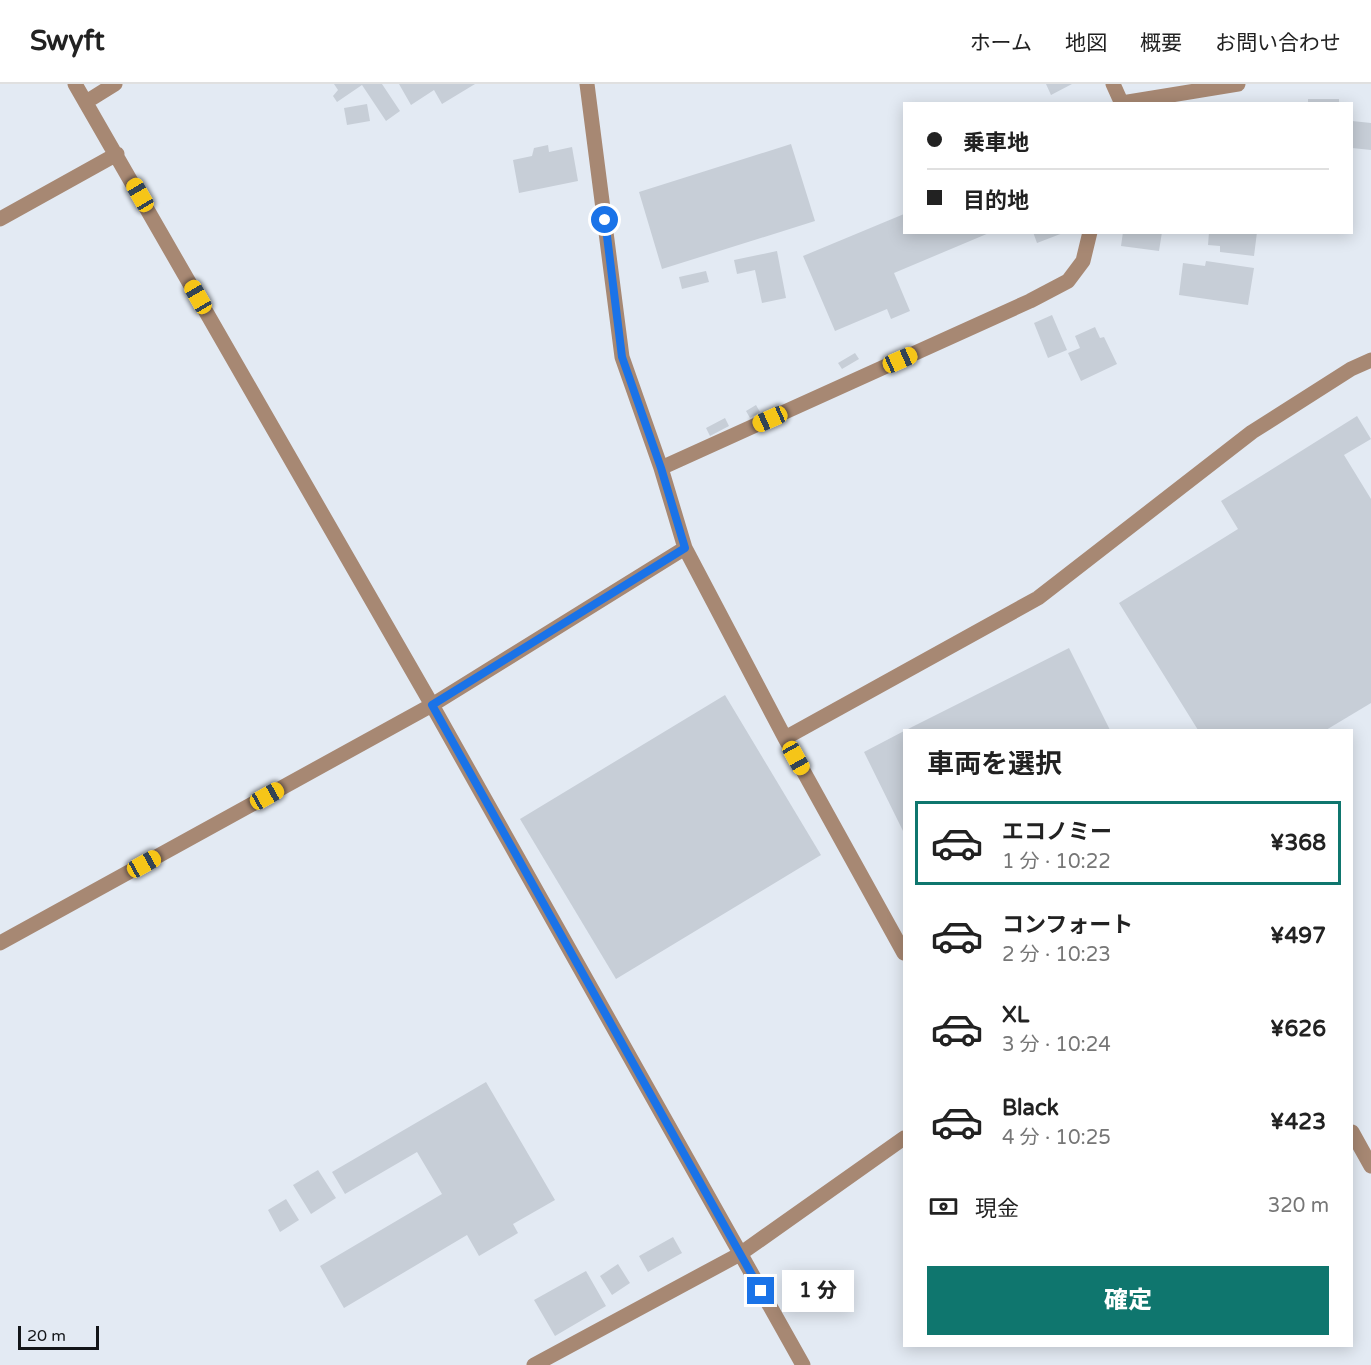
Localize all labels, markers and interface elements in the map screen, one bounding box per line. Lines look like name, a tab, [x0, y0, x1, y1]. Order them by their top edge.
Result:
text: Swyft	[30, 24, 105, 58]
text: ホーム	[970, 31, 1032, 56]
text: 地図	[1065, 31, 1107, 56]
text: 概要	[1140, 31, 1182, 56]
text: お問い合わせ	[1215, 31, 1341, 56]
text: 乗車地	[963, 130, 1029, 156]
car	[123, 175, 157, 215]
text: 目的地	[963, 188, 1029, 214]
route start	[591, 206, 618, 233]
car	[181, 277, 215, 317]
car	[880, 344, 920, 376]
car	[750, 403, 790, 435]
car	[779, 738, 813, 778]
text: 車両を選択	[927, 748, 1062, 781]
car	[247, 779, 287, 813]
icon: car	[930, 816, 984, 870]
text: エコノミー	[1002, 819, 1112, 845]
text: ¥368	[1270, 830, 1326, 856]
car	[124, 847, 164, 881]
text: 1 分 · 10:22	[1002, 850, 1111, 874]
icon: car	[930, 909, 984, 963]
text: コンフォート	[1002, 912, 1133, 938]
text: ¥497	[1270, 923, 1326, 949]
text: 2 分 · 10:23	[1002, 943, 1111, 967]
icon: car	[930, 1002, 984, 1056]
text: XL	[1002, 1002, 1029, 1028]
text: ¥626	[1270, 1016, 1326, 1042]
text: 3 分 · 10:24	[1002, 1033, 1111, 1057]
icon: car	[930, 1095, 984, 1149]
text: Black	[1002, 1095, 1059, 1121]
text: ¥423	[1270, 1109, 1326, 1135]
text: 4 分 · 10:25	[1002, 1126, 1111, 1150]
icon: cash	[927, 1190, 960, 1223]
text: 320 m	[1268, 1194, 1329, 1218]
text: 現金	[975, 1196, 1019, 1222]
button: 確定	[927, 1266, 1329, 1335]
callout: 1 分	[782, 1270, 854, 1312]
route end	[747, 1277, 774, 1304]
text: 1 分	[799, 1279, 837, 1303]
scale bar	[18, 1323, 99, 1350]
text: 20 m	[27, 1326, 66, 1346]

